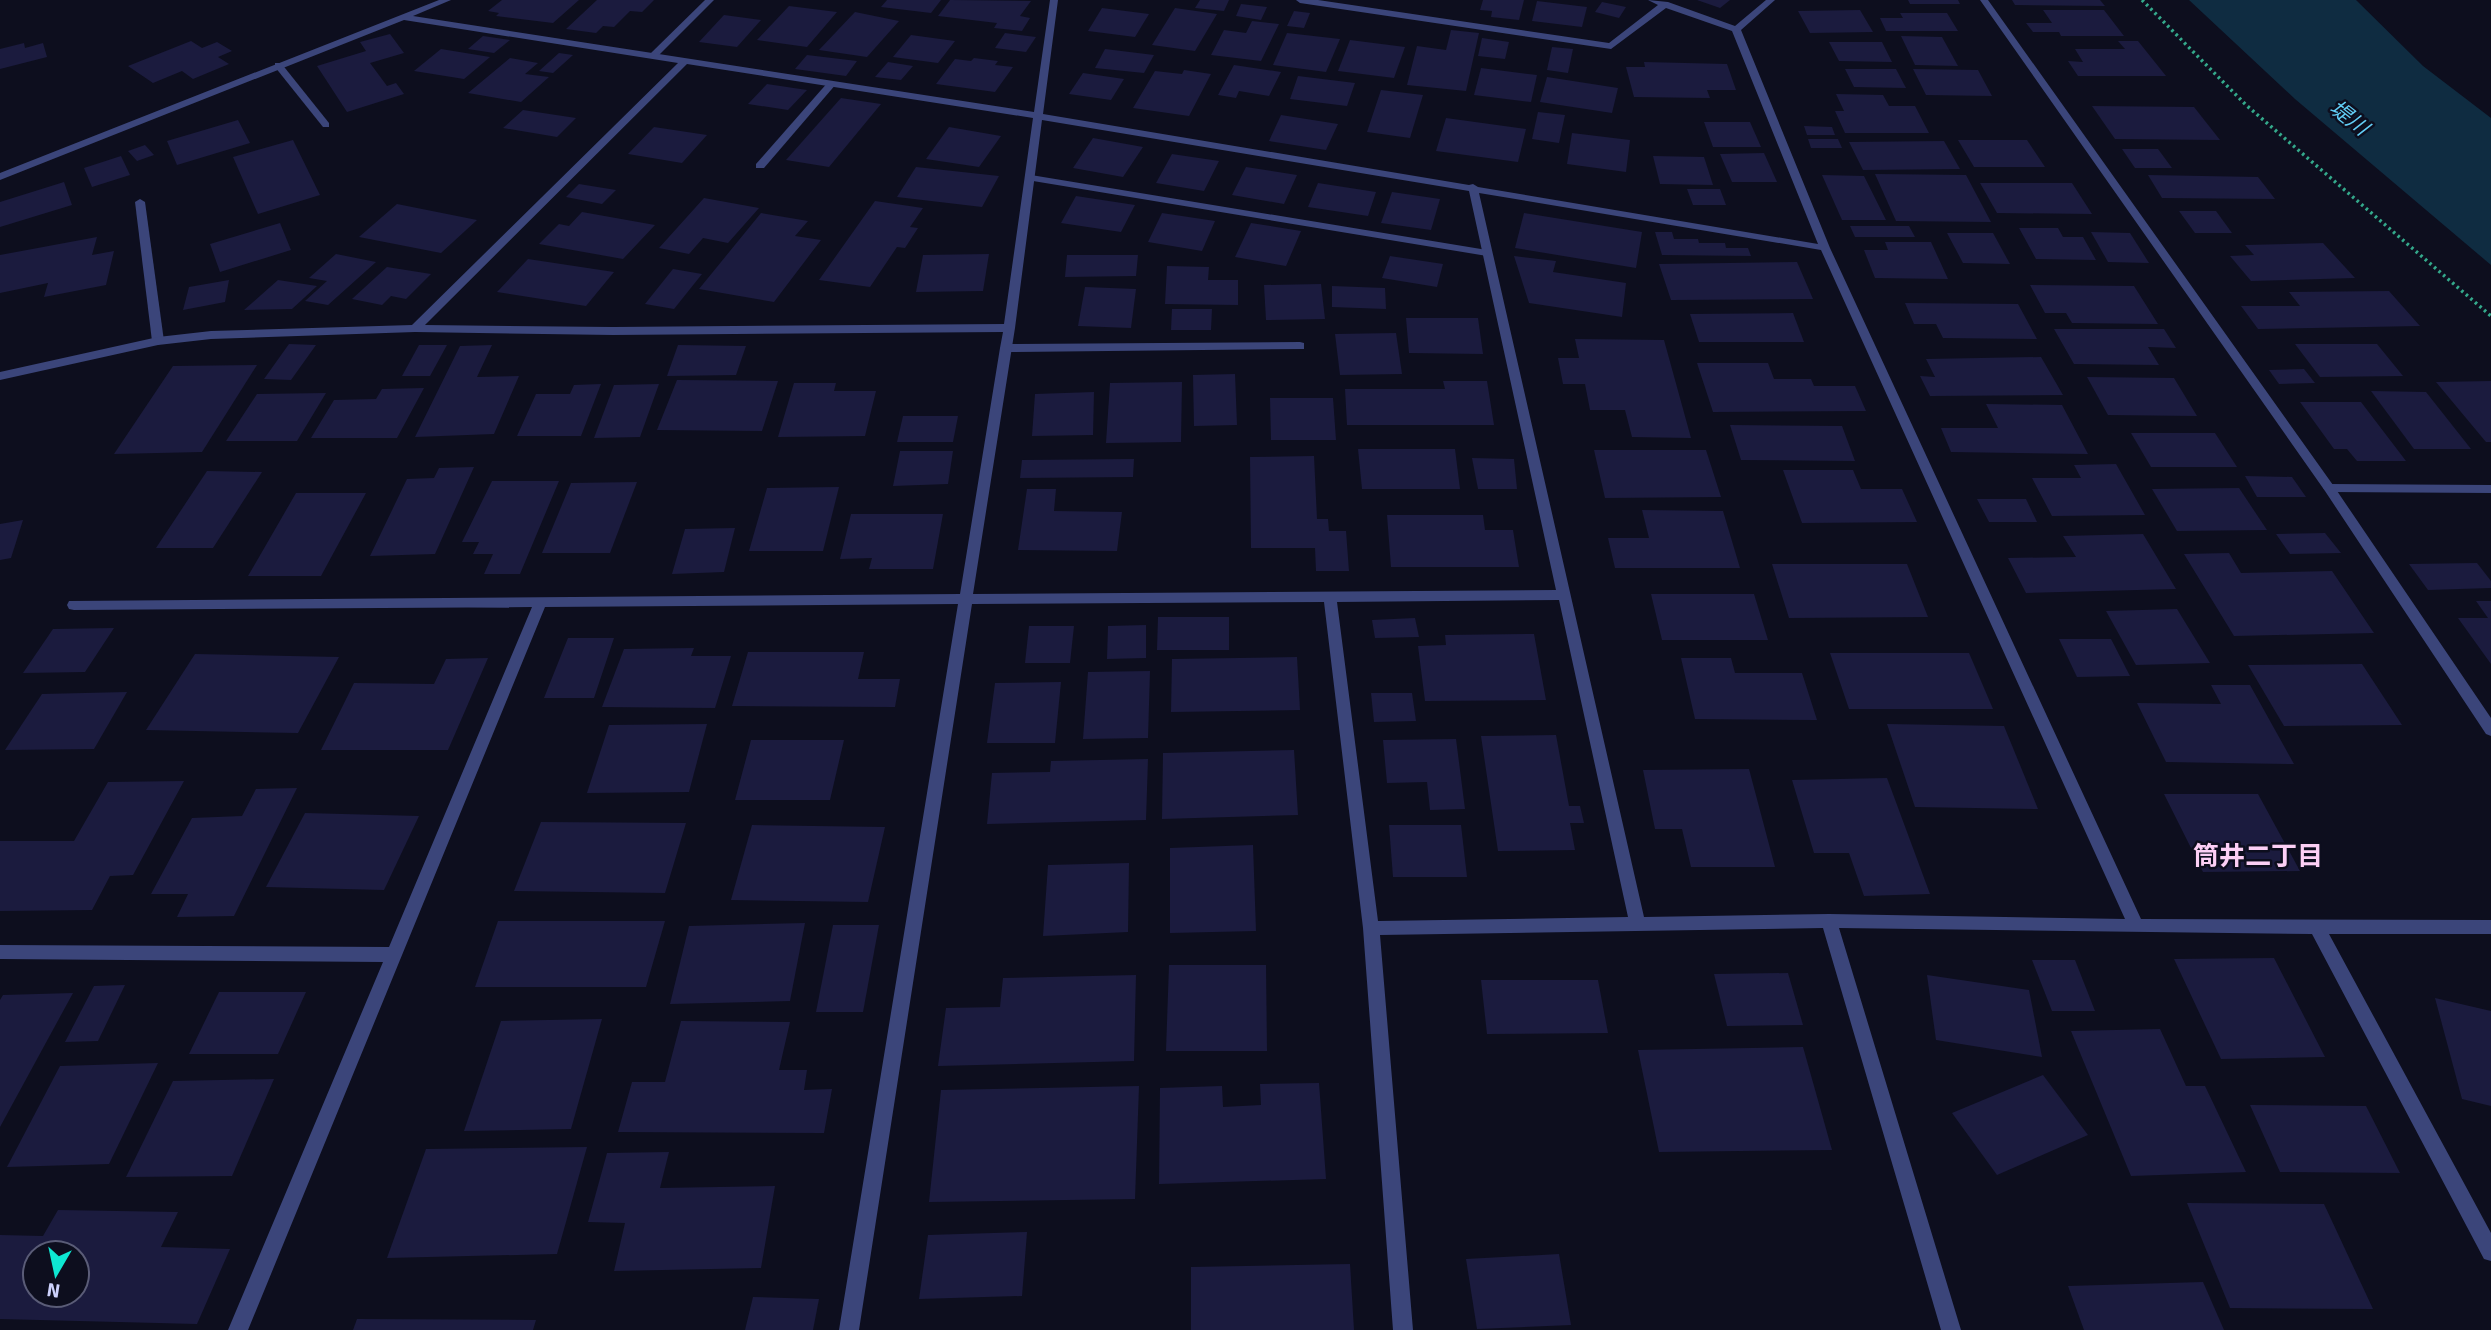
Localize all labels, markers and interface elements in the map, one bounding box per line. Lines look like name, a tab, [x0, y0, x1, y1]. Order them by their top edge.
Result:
water label: 堤川	[2324, 95, 2375, 142]
district label: 筒井二丁目	[2193, 841, 2323, 873]
north arrow	[21, 1239, 91, 1309]
text: N	[45, 1277, 62, 1303]

